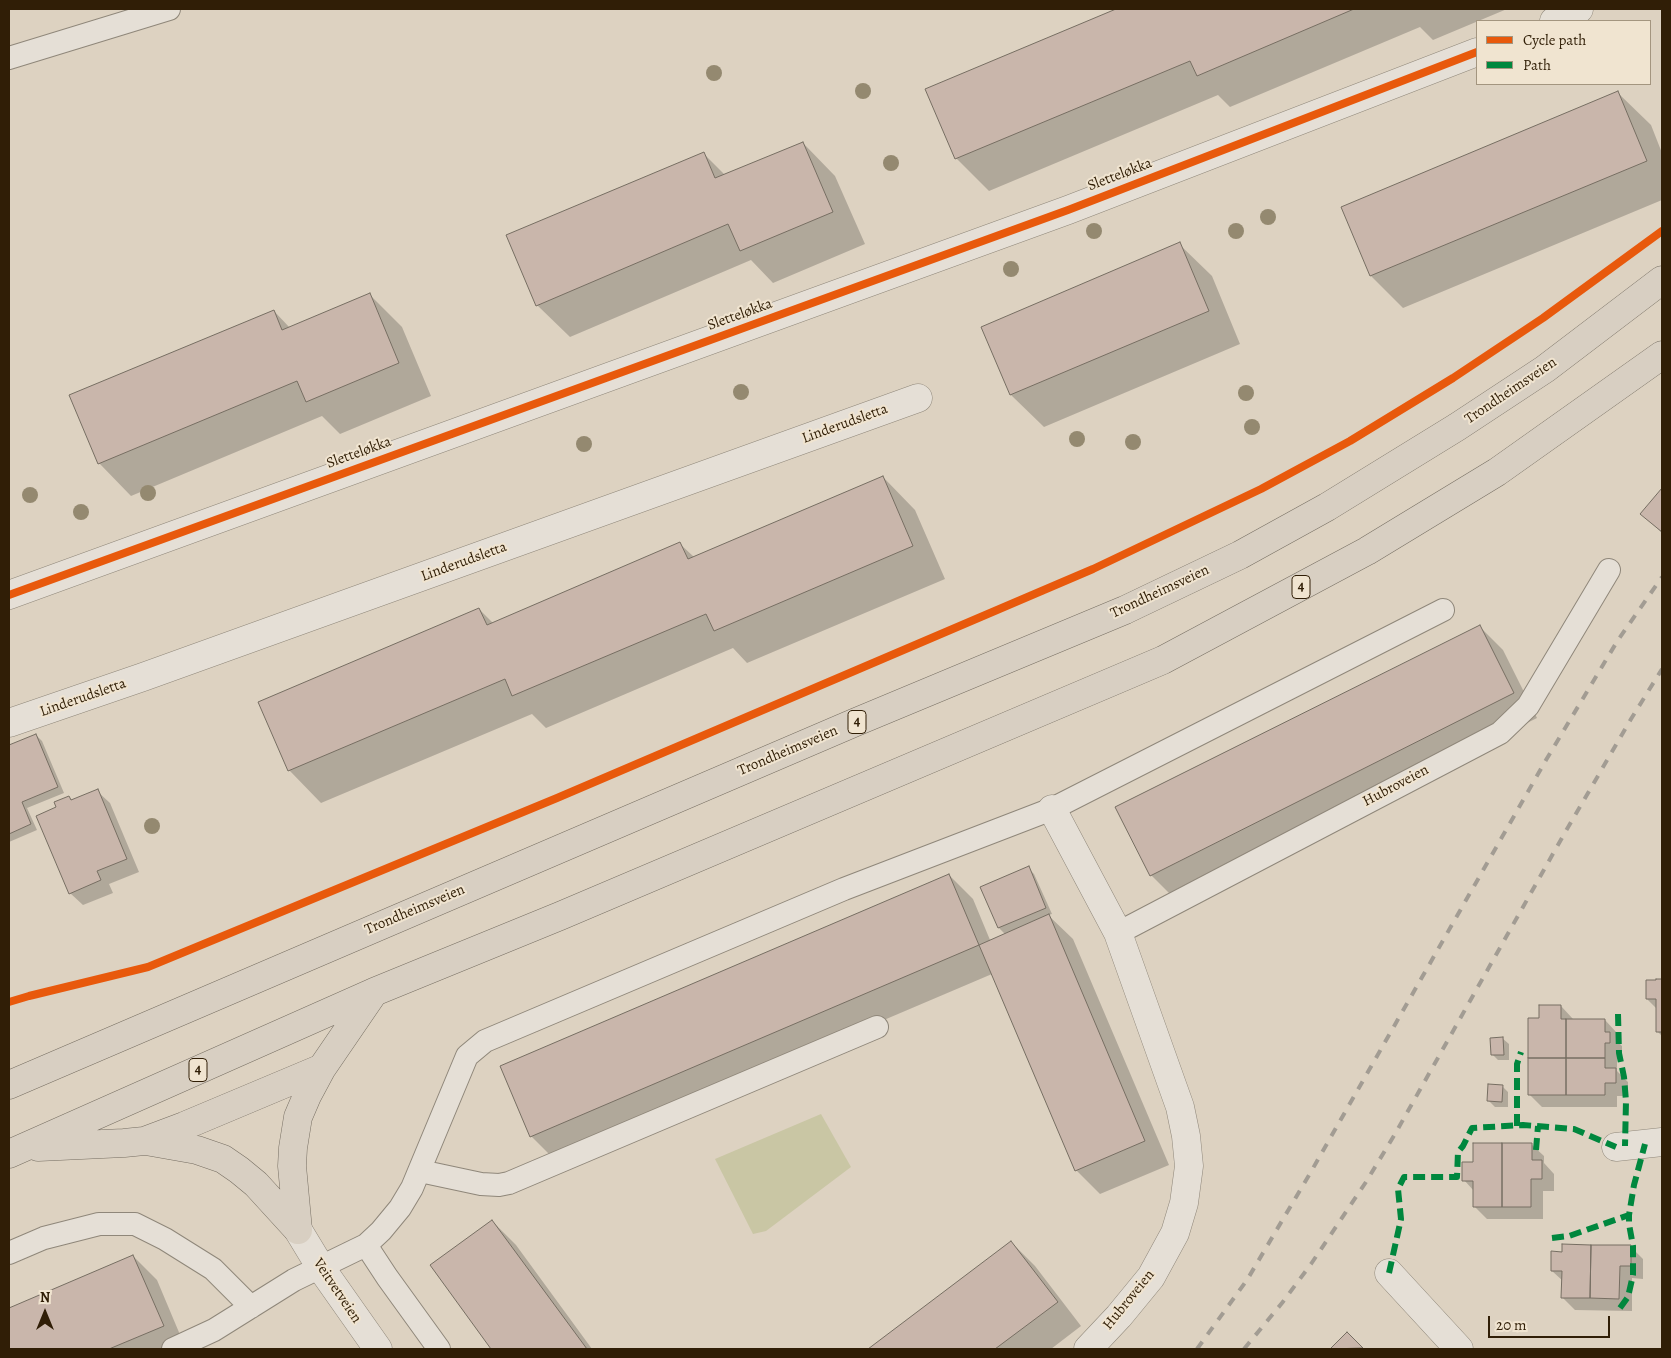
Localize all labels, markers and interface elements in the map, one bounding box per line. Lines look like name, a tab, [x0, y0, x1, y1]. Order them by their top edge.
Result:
legend	[1476, 20, 1651, 85]
text: Cycle path	[1523, 30, 1586, 50]
text: Path	[1523, 55, 1551, 75]
street label: Sletteløkka	[1085, 154, 1155, 196]
street label: Sletteløkka	[705, 295, 775, 335]
street label: Trondheimsveien	[1462, 354, 1560, 428]
street label: Linderudsletta	[800, 400, 890, 448]
street label: Sletteløkka	[324, 433, 394, 473]
street label: Linderudsletta	[419, 538, 509, 586]
street label: Trondheimsveien	[1108, 561, 1212, 623]
road number: 4	[1292, 576, 1310, 598]
street label: Linderudsletta	[38, 675, 128, 721]
road number: 4	[848, 710, 866, 734]
street label: Trondheimsveien	[735, 722, 841, 780]
street label: Hubroveien	[1360, 761, 1432, 811]
street label: Trondheimsveien	[362, 881, 468, 939]
road number: 4	[189, 1058, 207, 1082]
street label: Veitvetveien	[309, 1255, 365, 1327]
street label: Hubroveien	[1099, 1266, 1159, 1334]
north arrow	[20, 1288, 70, 1338]
text: N	[40, 1288, 50, 1307]
scale bar	[1491, 1306, 1614, 1338]
text: 20 m	[1496, 1315, 1527, 1335]

